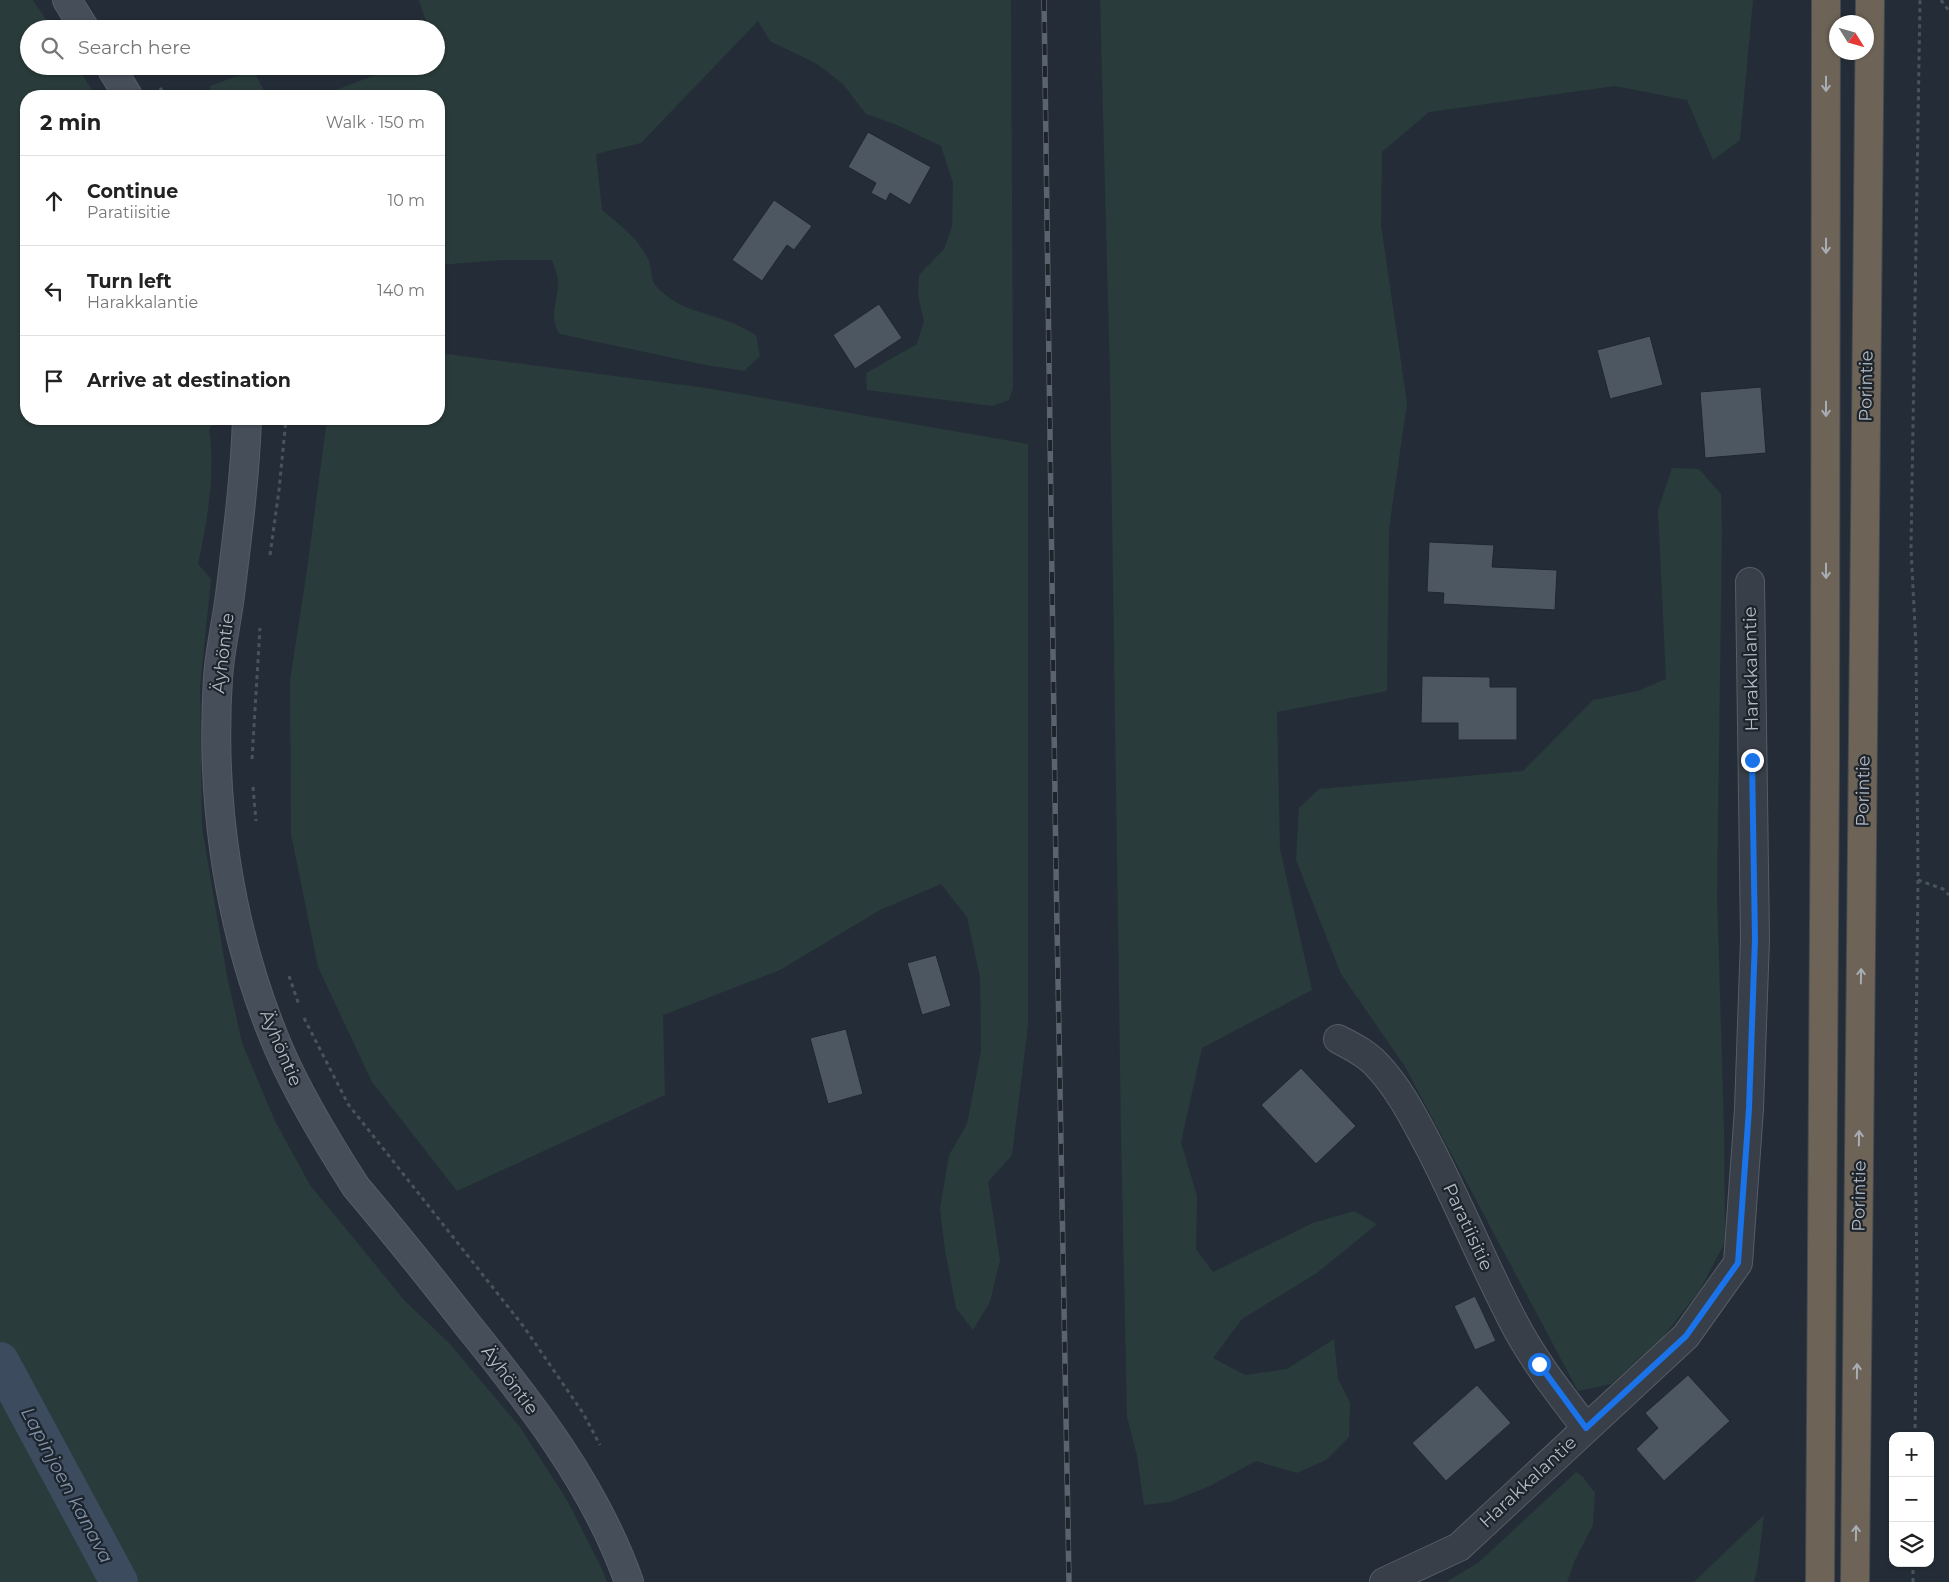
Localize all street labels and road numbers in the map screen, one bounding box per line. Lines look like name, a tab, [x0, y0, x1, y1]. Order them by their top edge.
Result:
street label: Porintie	[1854, 350, 1878, 422]
street label: Harakkalantie	[1739, 606, 1763, 732]
street label: Äyhöntie	[207, 611, 239, 694]
street label: Porintie	[1851, 755, 1875, 827]
street label: Äyhöntie	[255, 1006, 307, 1090]
street label: Porintie	[1847, 1160, 1871, 1232]
street label: Paratiisitie	[1438, 1180, 1498, 1274]
street label: Äyhöntie	[477, 1341, 543, 1419]
street label: Harakkalantie	[1475, 1431, 1581, 1533]

